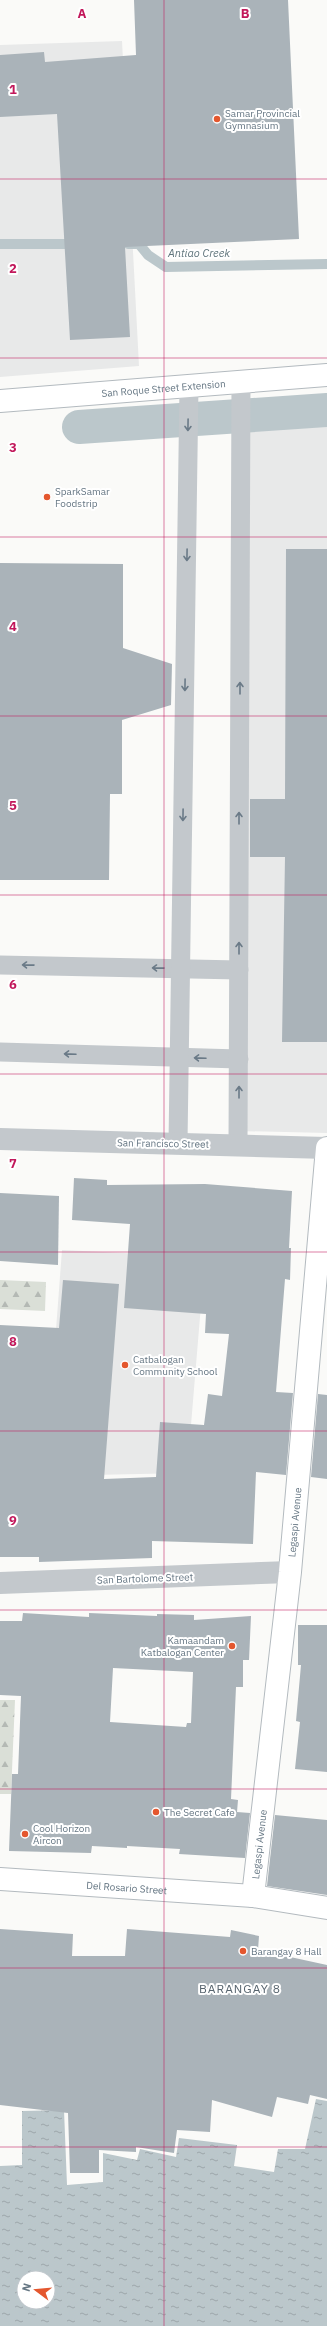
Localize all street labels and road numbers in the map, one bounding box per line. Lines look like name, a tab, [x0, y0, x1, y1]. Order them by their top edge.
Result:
street label: San Roque Street Extension	[101, 377, 226, 400]
street label: San Francisco Street	[117, 1136, 210, 1151]
street label: Legaspi Avenue	[285, 1486, 304, 1558]
street label: San Bartolome Street	[97, 1570, 194, 1587]
street label: Legaspi Avenue	[249, 1808, 270, 1880]
street label: Del Rosario Street	[86, 1879, 168, 1897]

